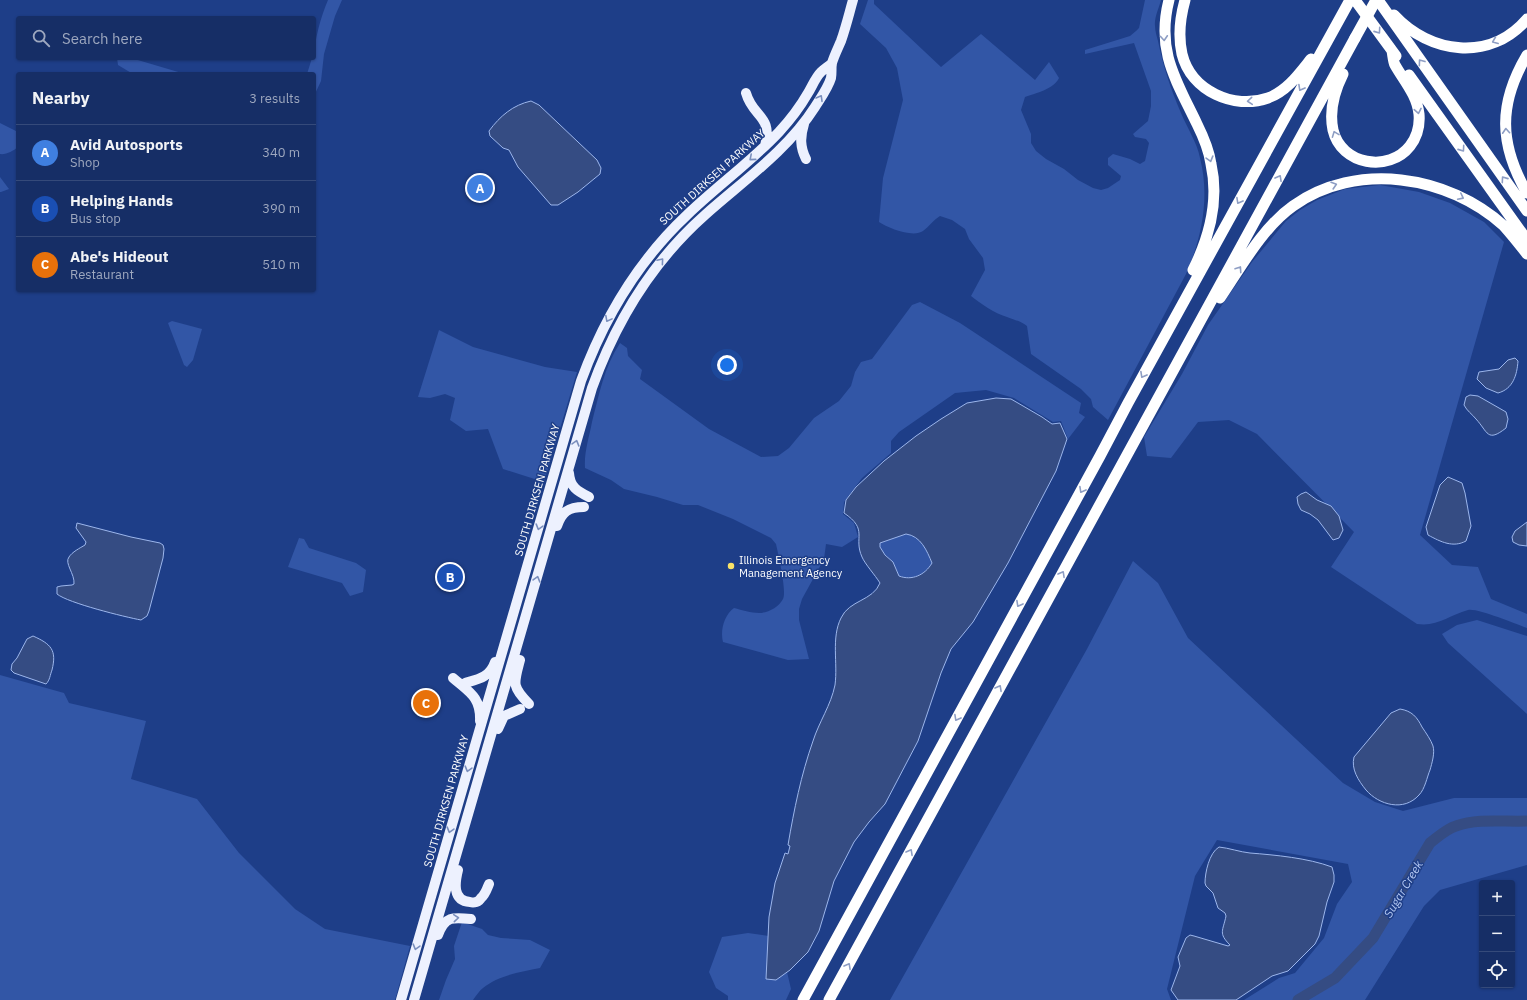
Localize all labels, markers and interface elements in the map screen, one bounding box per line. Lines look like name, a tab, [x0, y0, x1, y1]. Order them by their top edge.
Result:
search box	[16, 16, 316, 60]
icon: search	[30, 27, 52, 49]
one-way arrow	[1373, 27, 1380, 34]
text: Search here	[62, 29, 142, 48]
one-way arrow	[1160, 35, 1169, 41]
one-way arrow	[1492, 36, 1499, 44]
one-way arrow	[1419, 59, 1426, 66]
one-way arrow	[1299, 83, 1306, 91]
text: Nearby	[32, 87, 90, 109]
text: 3 results	[249, 90, 300, 107]
one-way arrow	[816, 94, 823, 102]
one-way arrow	[1247, 97, 1253, 106]
one-way arrow	[1413, 108, 1422, 115]
street label: SOUTH DIRKSEN PARKWAY	[656, 126, 768, 228]
one-way arrow	[1501, 128, 1510, 134]
one-way arrow	[1332, 130, 1340, 137]
text: Avid Autosports	[70, 135, 183, 154]
text: A	[41, 144, 49, 161]
text: 340 m	[262, 144, 300, 161]
one-way arrow	[1457, 145, 1465, 152]
one-way arrow	[750, 153, 757, 160]
text: Shop	[70, 154, 100, 171]
one-way arrow	[1205, 156, 1214, 163]
pin: A	[467, 173, 493, 203]
one-way arrow	[1274, 175, 1281, 182]
one-way arrow	[1501, 176, 1509, 183]
one-way arrow	[1331, 181, 1338, 190]
text: Helping Hands	[70, 191, 173, 210]
one-way arrow	[1456, 193, 1464, 200]
one-way arrow	[1236, 197, 1244, 205]
text: B	[41, 200, 49, 217]
text: 390 m	[262, 200, 300, 217]
text: Bus stop	[70, 210, 121, 227]
text: Abe's Hideout	[70, 247, 169, 266]
text: C	[41, 256, 49, 273]
text: 510 m	[262, 256, 300, 273]
one-way arrow	[657, 258, 664, 265]
text: Restaurant	[70, 266, 134, 283]
one-way arrow	[1235, 267, 1242, 274]
one-way arrow	[605, 315, 613, 322]
your location	[717, 355, 737, 375]
one-way arrow	[1140, 371, 1148, 378]
street label: SOUTH DIRKSEN PARKWAY	[511, 422, 563, 558]
one-way arrow	[571, 440, 580, 447]
one-way arrow	[1079, 486, 1086, 493]
one-way arrow	[535, 523, 544, 530]
place label: Illinois Emergency Management Agency	[739, 553, 843, 580]
marker: Illinois Emergency Management Agency	[726, 561, 736, 571]
pin: B	[437, 562, 463, 592]
one-way arrow	[1057, 571, 1064, 578]
one-way arrow	[532, 575, 541, 582]
one-way arrow	[1016, 600, 1024, 607]
one-way arrow	[995, 685, 1002, 693]
pin: C	[413, 688, 439, 718]
one-way arrow	[954, 714, 961, 721]
street label: SOUTH DIRKSEN PARKWAY	[420, 733, 472, 869]
one-way arrow	[464, 765, 473, 772]
one-way arrow	[446, 826, 455, 833]
one-way arrow	[906, 849, 913, 856]
water label: Sugar Creek	[1380, 857, 1426, 920]
map controls	[1479, 880, 1515, 988]
button: +	[1479, 880, 1515, 916]
one-way arrow	[453, 914, 459, 923]
button: −	[1479, 916, 1515, 952]
one-way arrow	[412, 943, 421, 950]
button: locate	[1479, 952, 1515, 988]
one-way arrow	[843, 963, 851, 970]

